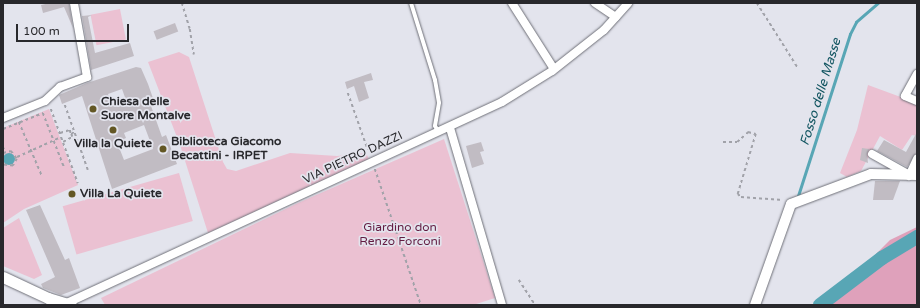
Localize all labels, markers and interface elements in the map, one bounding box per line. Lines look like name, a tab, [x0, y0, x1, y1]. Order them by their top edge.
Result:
scale bar	[18, 16, 131, 42]
text: 100 m	[23, 24, 60, 38]
water label: Fosso delle Masse	[797, 36, 845, 148]
place label: Chiesa delle Suore Montalve	[101, 95, 190, 123]
marker: Chiesa delle Suore Montalve	[88, 104, 98, 114]
marker: Villa la Quiete	[108, 125, 118, 135]
street label: VIA PIETRO DAZZI	[301, 129, 405, 187]
place label: Biblioteca Giacomo Becattini - IRPET	[171, 135, 281, 163]
place label: Villa la Quiete	[74, 137, 152, 151]
marker: Biblioteca Giacomo Becattini - IRPET	[158, 144, 168, 154]
place label: Villa La Quiete	[80, 187, 162, 201]
marker: Villa La Quiete	[67, 189, 77, 199]
park label: Giardino don Renzo Forconi	[359, 221, 441, 249]

